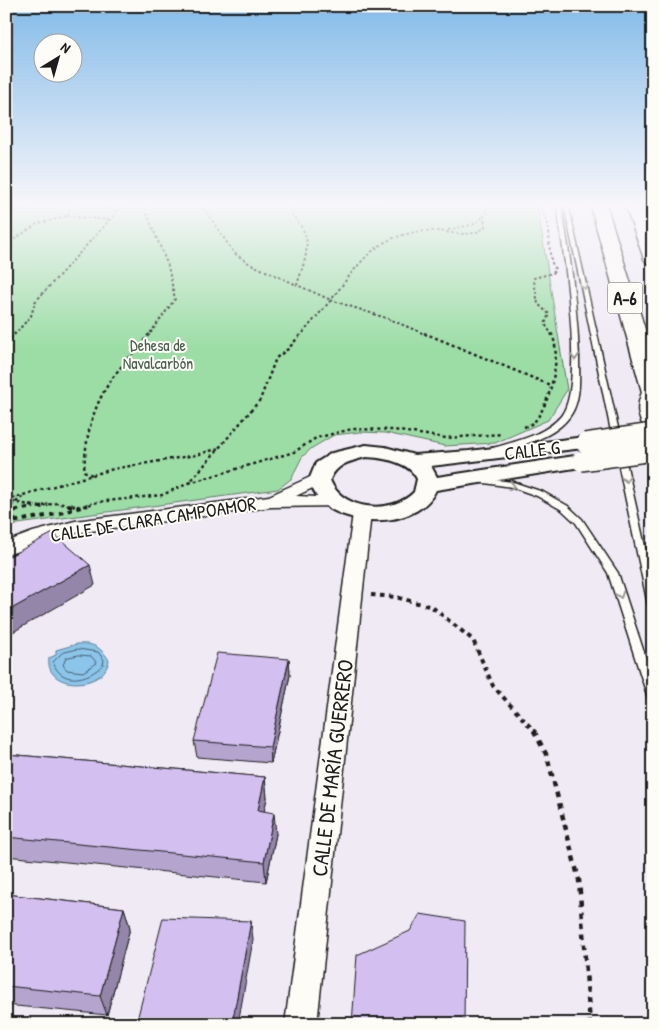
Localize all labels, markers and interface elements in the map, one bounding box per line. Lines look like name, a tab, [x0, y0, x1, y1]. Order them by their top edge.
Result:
north arrow	[32, 32, 82, 82]
text: N	[57, 37, 75, 57]
one-way arrow	[578, 281, 589, 290]
road number: A-6	[608, 282, 642, 314]
park label: Dehesa de Navalcarbón	[123, 334, 193, 374]
one-way arrow	[569, 353, 580, 361]
street label: CALLE G	[503, 434, 561, 466]
one-way arrow	[620, 474, 630, 483]
one-way arrow	[507, 480, 515, 490]
street label: CALLE DE CLARA CAMPOAMOR	[48, 490, 258, 548]
one-way arrow	[614, 590, 624, 599]
street label: CALLE DE MARÍA GUERRERO	[304, 658, 360, 878]

